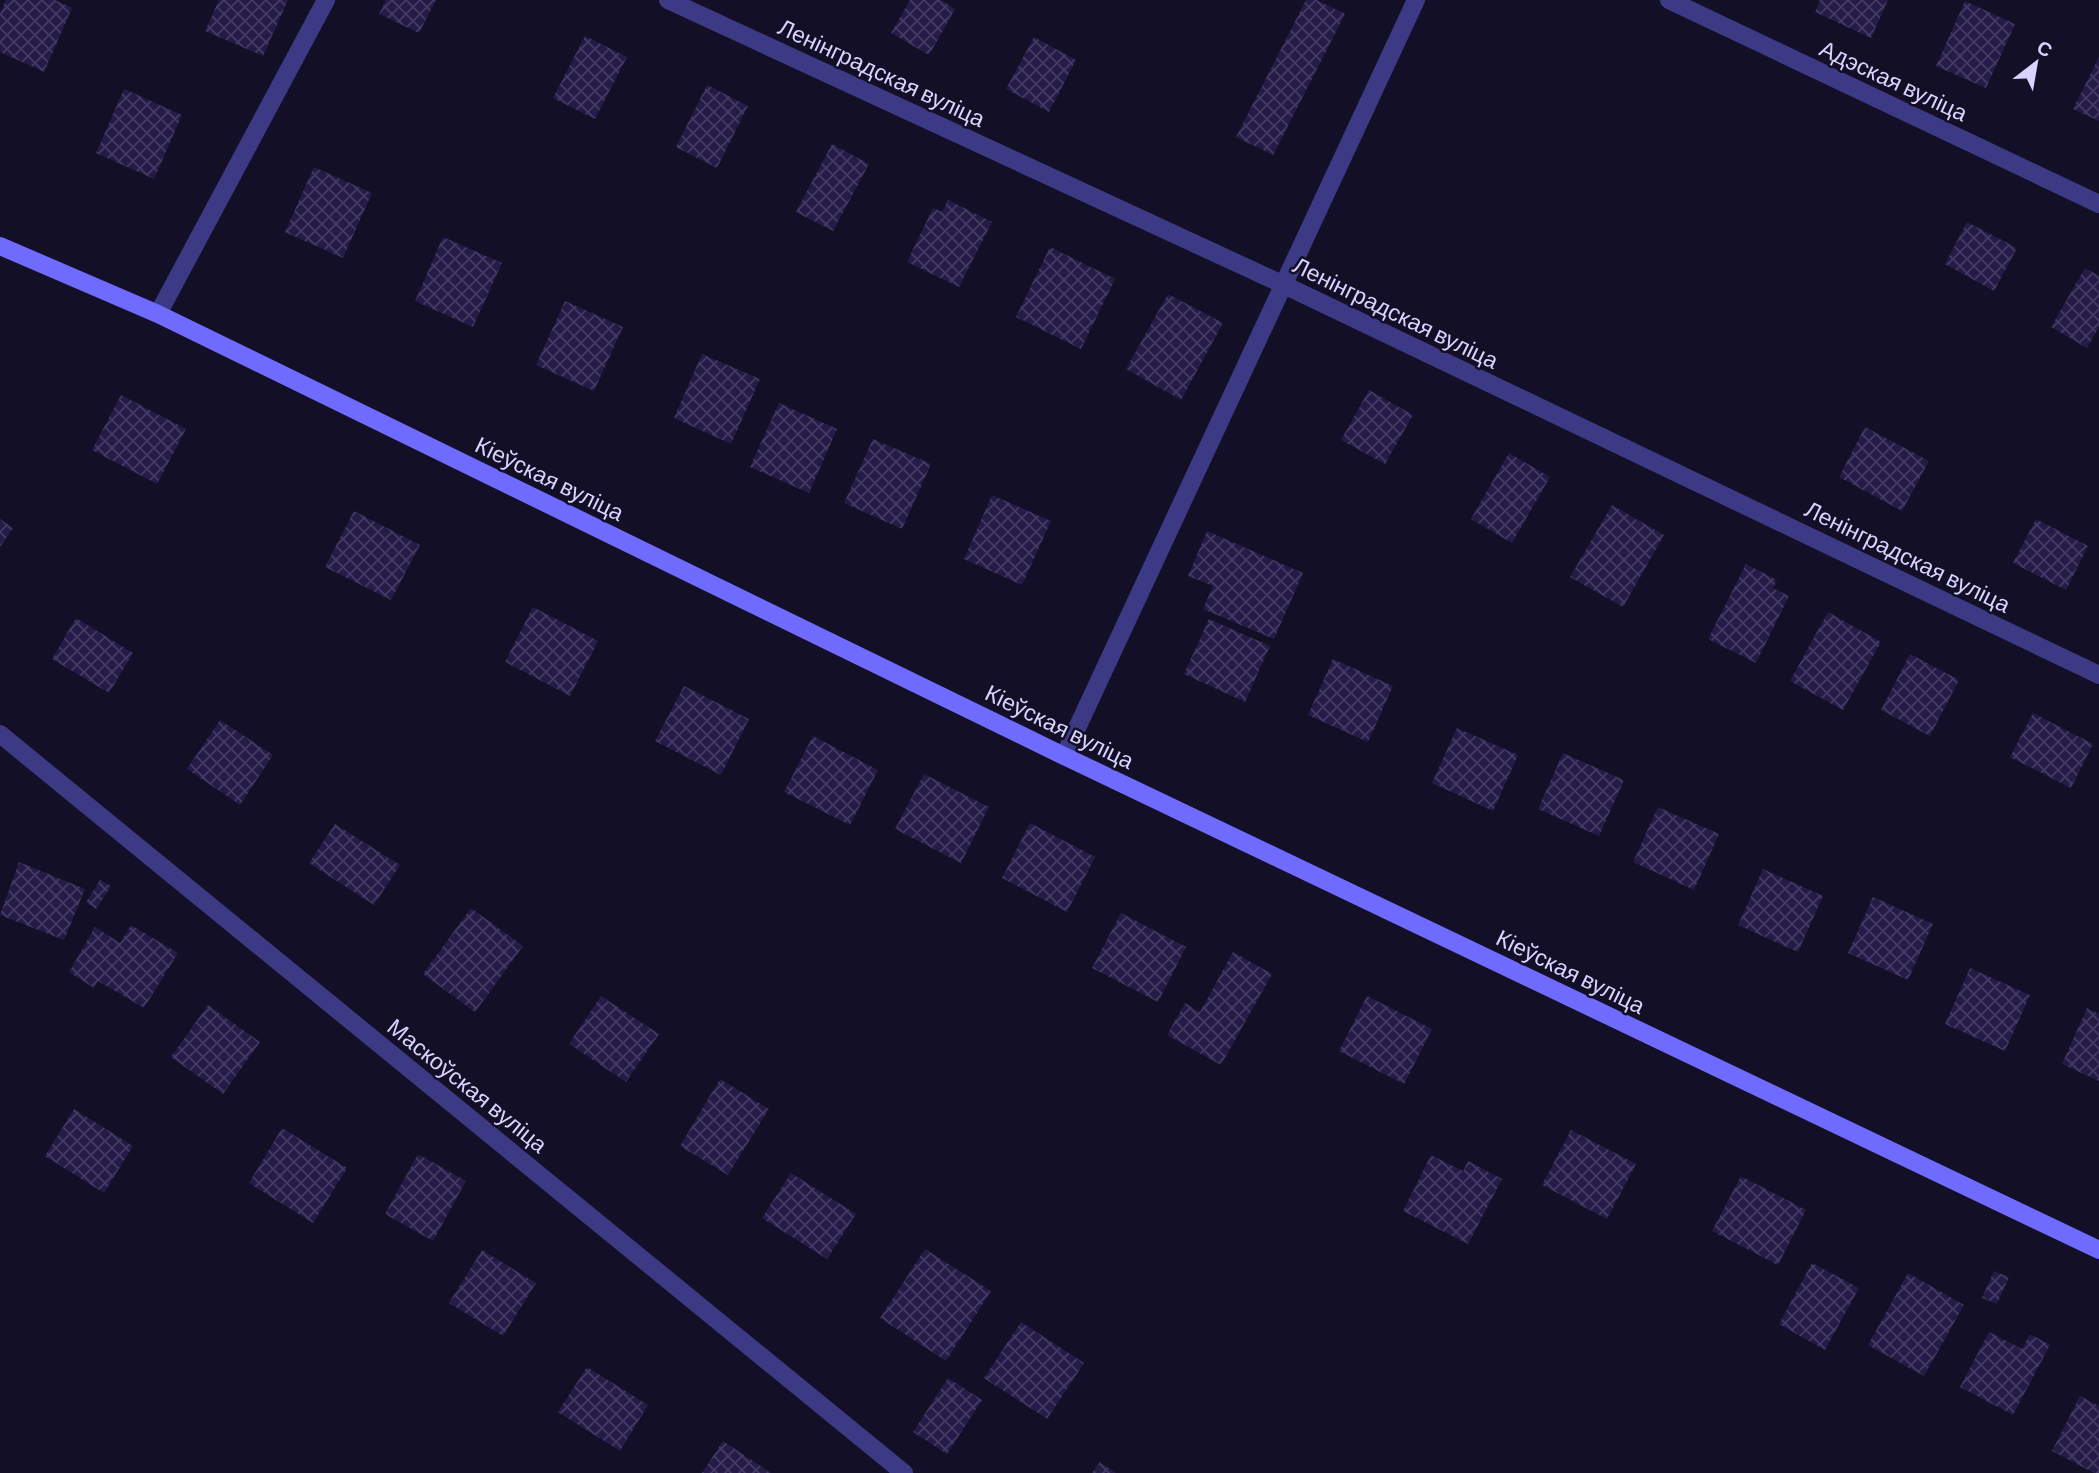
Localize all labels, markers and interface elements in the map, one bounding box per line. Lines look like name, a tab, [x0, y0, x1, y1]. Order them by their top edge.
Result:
street label: Ленінградская вуліца	[774, 12, 990, 132]
north arrow	[2001, 28, 2071, 98]
street label: Адэская вуліца	[1816, 34, 1973, 127]
text: С	[2033, 35, 2057, 62]
street label: Ленінградская вуліца	[1289, 250, 1503, 374]
street label: Кіеўская вуліца	[471, 430, 629, 526]
street label: Ленінградская вуліца	[1801, 494, 2015, 618]
street label: Кіеўская вуліца	[981, 678, 1139, 774]
street label: Кіеўская вуліца	[1492, 923, 1650, 1019]
street label: Маскоўская вуліца	[382, 1012, 554, 1158]

